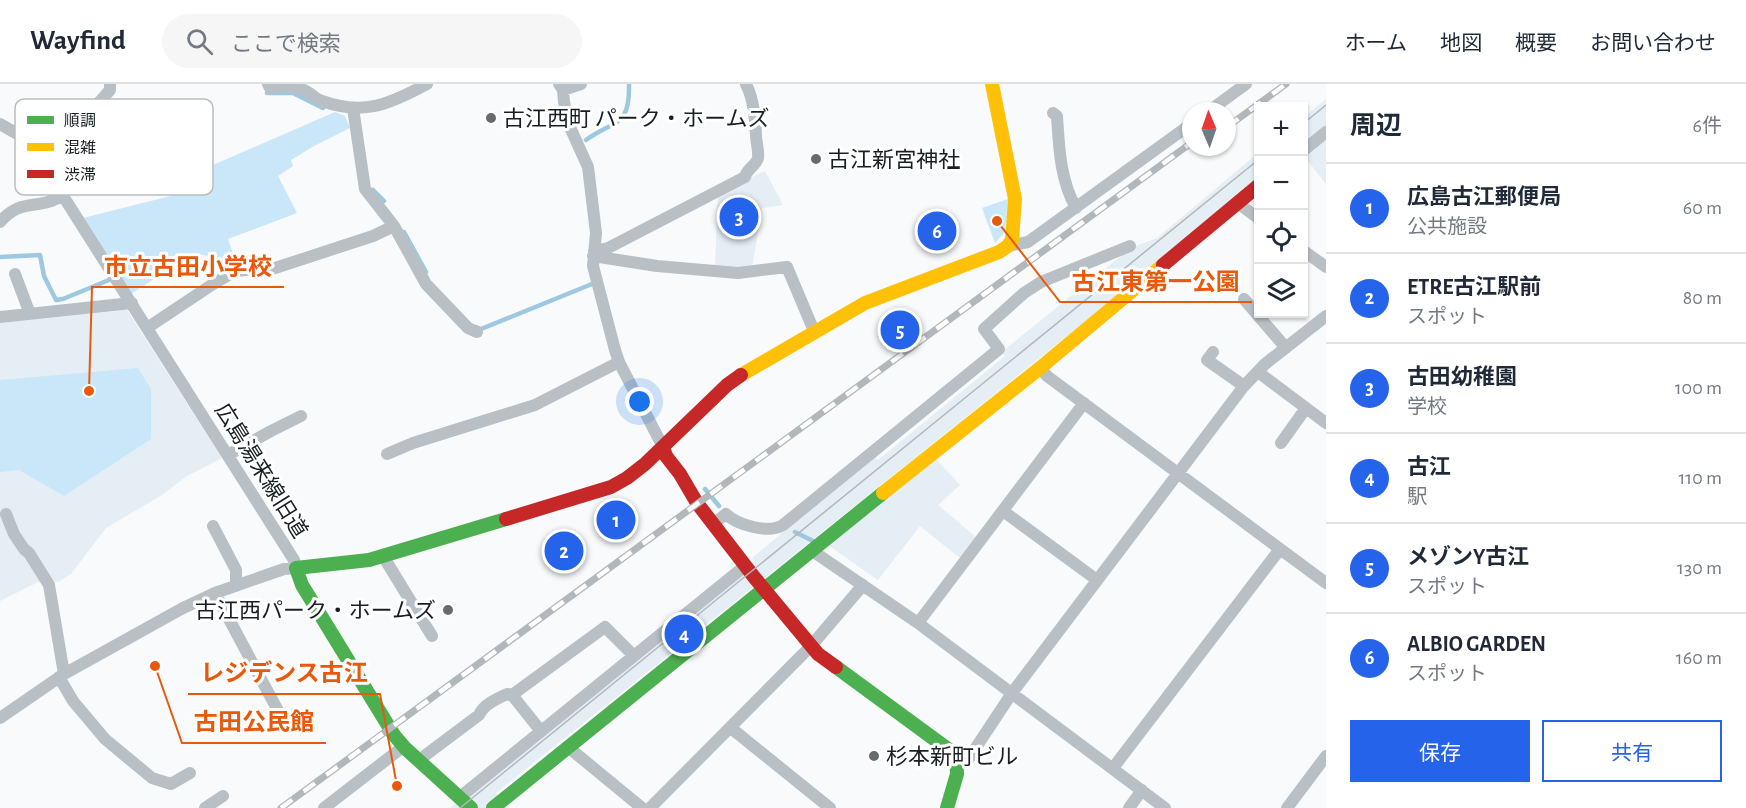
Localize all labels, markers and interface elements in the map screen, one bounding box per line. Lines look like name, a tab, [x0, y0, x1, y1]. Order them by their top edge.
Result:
search box	[162, 14, 582, 68]
icon: search	[183, 25, 216, 58]
text: Wayfind	[30, 27, 126, 55]
text: ここで検索	[231, 33, 341, 55]
text: ホーム	[1345, 33, 1407, 54]
text: 地図	[1440, 33, 1482, 54]
text: 概要	[1515, 33, 1557, 54]
text: お問い合わせ	[1590, 33, 1716, 54]
legend	[15, 99, 213, 195]
north arrow	[1182, 102, 1236, 156]
map controls	[1254, 102, 1308, 318]
button: +	[1254, 102, 1308, 156]
place label: 古江西町 パーク・ホームズ	[503, 107, 770, 130]
marker: 古江西町 パーク・ホームズ	[484, 111, 498, 125]
text: 順調	[64, 113, 96, 129]
text: 周辺	[1350, 113, 1402, 139]
text: 6件	[1693, 116, 1722, 136]
text: 混雑	[64, 139, 96, 156]
place label: 古江新宮神社	[828, 148, 960, 171]
marker: 古江新宮神社	[809, 152, 823, 166]
button: −	[1254, 156, 1308, 210]
text: 渋滞	[64, 167, 96, 183]
text: 広島古江郵便局	[1407, 186, 1561, 208]
pin: 3	[720, 194, 758, 240]
text: 1	[1366, 198, 1373, 218]
text: 60 m	[1683, 198, 1722, 218]
pin: 6	[918, 208, 956, 254]
button: locate	[1254, 210, 1308, 264]
text: 公共施設	[1407, 217, 1487, 237]
callout: 市立古田小学校	[92, 245, 284, 287]
text: 市立古田小学校	[104, 254, 272, 280]
callout: 古江東第一公園	[1060, 260, 1252, 302]
button: layers	[1254, 264, 1308, 318]
text: 古江東第一公園	[1072, 269, 1240, 295]
text: ETRE古江駅前	[1407, 276, 1541, 298]
text: 2	[1365, 288, 1374, 308]
text: 80 m	[1683, 288, 1722, 308]
text: スポット	[1407, 307, 1487, 327]
pin: 5	[880, 308, 920, 352]
text: 古田幼稚園	[1407, 366, 1517, 388]
text: 3	[1365, 378, 1374, 398]
text: 100 m	[1675, 378, 1722, 398]
your location	[625, 387, 654, 416]
text: 学校	[1407, 397, 1447, 417]
street label: 広島湯来線旧道	[211, 399, 312, 542]
text: 古江	[1407, 456, 1451, 478]
text: 4	[1364, 468, 1375, 488]
text: 110 m	[1678, 468, 1722, 488]
text: 駅	[1407, 487, 1427, 507]
pin: 1	[596, 498, 636, 542]
pin: 2	[544, 528, 584, 574]
text: メゾンY古江	[1407, 546, 1529, 568]
text: 5	[1365, 558, 1374, 578]
text: 130 m	[1677, 558, 1722, 578]
text: スポット	[1407, 577, 1487, 597]
place label: 古江西パーク・ホームズ	[195, 599, 436, 622]
marker: 古江西パーク・ホームズ	[441, 603, 455, 617]
pin: 4	[664, 612, 704, 656]
text: ALBIO GARDEN	[1407, 633, 1546, 655]
text: 6	[1365, 648, 1374, 668]
text: 160 m	[1676, 648, 1722, 668]
callout: レジデンス古江	[188, 652, 380, 694]
text: レジデンス古江	[200, 660, 368, 686]
text: スポット	[1407, 664, 1487, 684]
callout: 古田公民館	[182, 701, 326, 743]
text: 古田公民館	[194, 709, 314, 735]
button: 保存	[1350, 720, 1530, 782]
button: 共有	[1542, 720, 1722, 782]
place label: 杉本新町ビル	[886, 745, 1018, 768]
marker: 杉本新町ビル	[867, 749, 881, 763]

